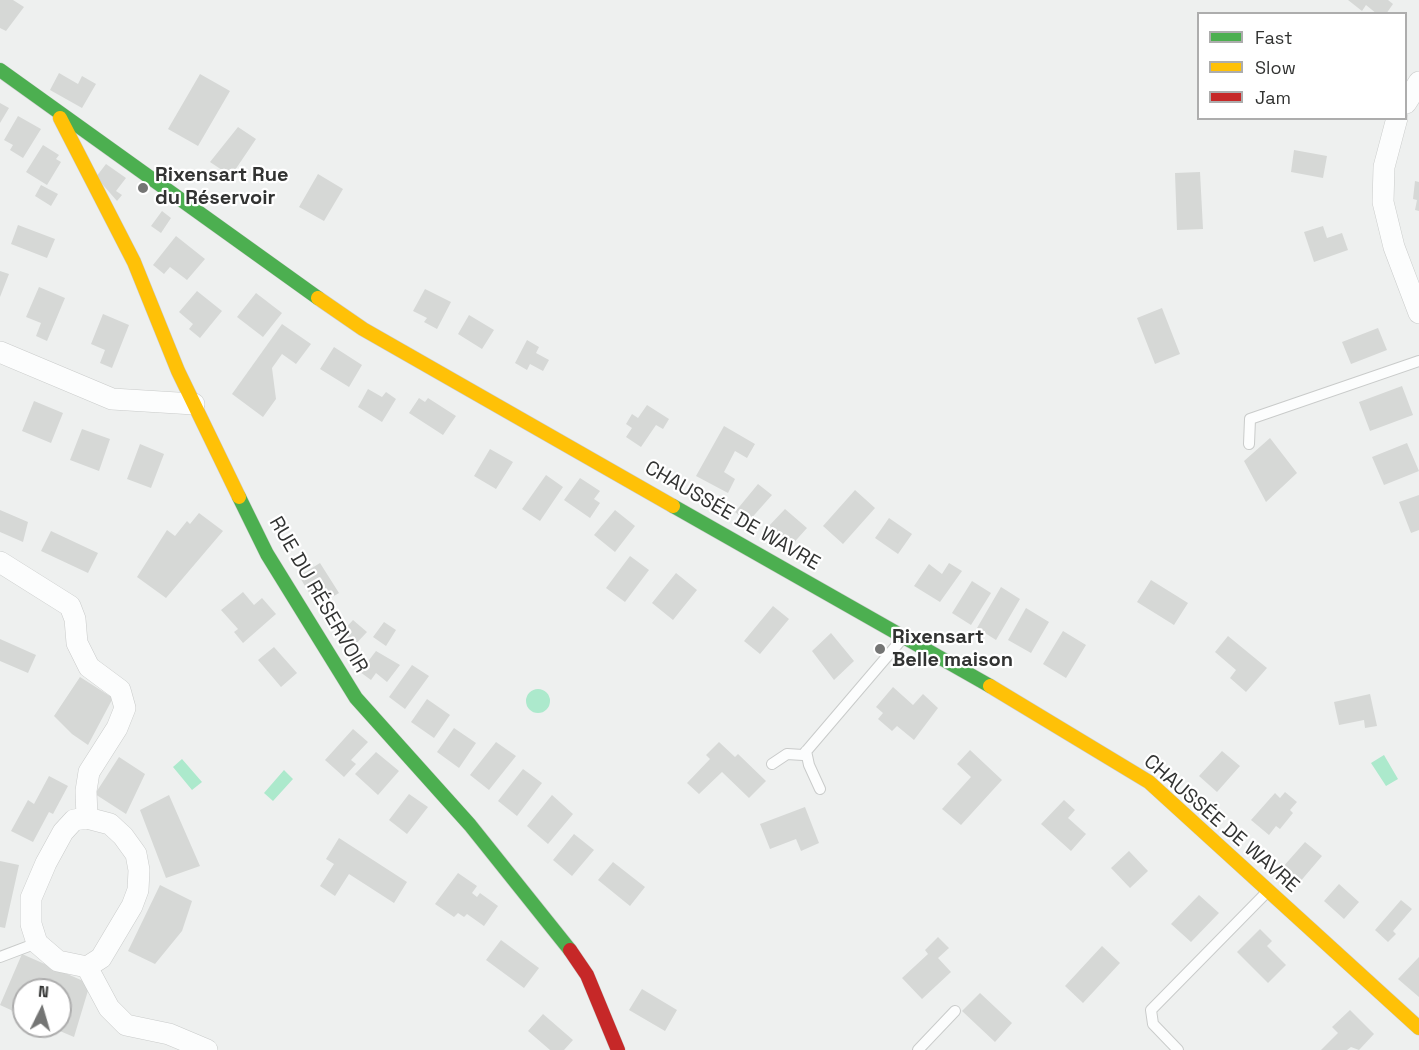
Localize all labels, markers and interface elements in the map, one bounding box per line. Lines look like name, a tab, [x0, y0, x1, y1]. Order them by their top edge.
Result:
legend	[1197, 12, 1407, 120]
text: Fast	[1255, 26, 1292, 49]
text: Slow	[1255, 56, 1296, 79]
text: Jam	[1255, 86, 1291, 109]
place label: Rixensart Rue du Réservoir	[155, 164, 289, 211]
marker: Rixensart Rue du Réservoir	[136, 181, 150, 195]
street label: CHAUSSÉE DE WAVRE	[640, 456, 824, 576]
street label: RUE DU RÉSERVOIR	[263, 512, 373, 678]
place label: Rixensart Belle maison	[892, 626, 1013, 673]
marker: Rixensart Belle maison	[873, 642, 887, 656]
street label: CHAUSSÉE DE WAVRE	[1138, 750, 1304, 898]
north arrow	[12, 978, 72, 1038]
text: N	[37, 981, 50, 1002]

